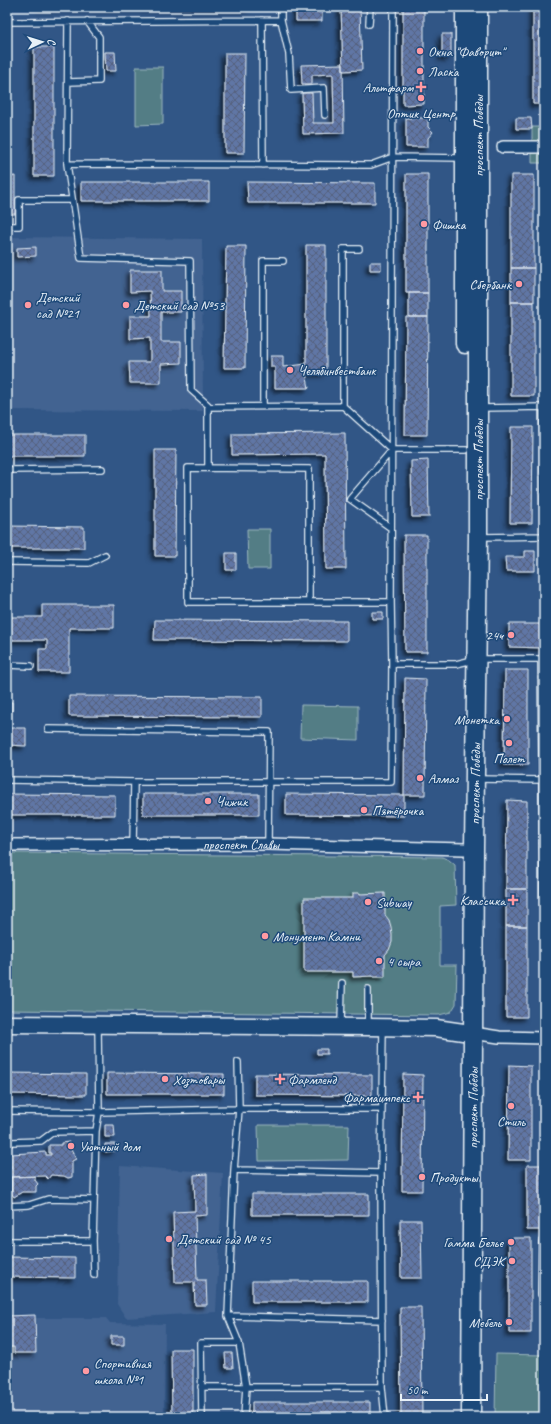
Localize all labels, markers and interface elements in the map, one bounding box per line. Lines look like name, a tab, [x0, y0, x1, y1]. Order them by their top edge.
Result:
north arrow	[22, 22, 62, 62]
text: С	[45, 38, 59, 46]
place label: Окна "Фаворит"	[428, 43, 507, 60]
marker: Окна "Фаворит"	[415, 46, 425, 56]
place label: Ласка	[428, 63, 460, 80]
marker: Ласка	[415, 66, 425, 76]
place label: Альтфарм	[363, 79, 415, 96]
marker: Альтфарм	[416, 82, 426, 92]
marker: Оптик Центр	[416, 93, 426, 103]
street label: проспект Победы	[470, 94, 487, 177]
place label: Оптик Центр	[387, 105, 456, 122]
place label: Фишка	[432, 216, 467, 233]
marker: Фишка	[419, 219, 429, 229]
place label: Сбербанк	[470, 276, 513, 293]
marker: Сбербанк	[514, 279, 524, 289]
place label: Детский сад №21	[36, 289, 81, 322]
place label: Детский сад №53	[134, 297, 226, 314]
marker: Детский сад №21	[23, 300, 33, 310]
marker: Детский сад №53	[121, 300, 131, 310]
place label: Челябинвестбанк	[298, 362, 377, 379]
marker: Челябинвестбанк	[285, 365, 295, 375]
street label: проспект Победы	[470, 418, 487, 501]
place label: 24ч	[486, 627, 504, 644]
marker: 24ч	[506, 630, 516, 640]
place label: Монетка	[454, 711, 500, 728]
marker: Монетка	[502, 714, 512, 724]
marker: Полет	[504, 738, 514, 748]
street label: проспект Победы	[466, 742, 484, 825]
place label: Полет	[493, 750, 526, 767]
place label: Алмаз	[428, 770, 459, 787]
marker: Алмаз	[415, 773, 425, 783]
place label: Чижик	[216, 793, 249, 810]
marker: Чижик	[203, 796, 213, 806]
place label: Пятёрочка	[372, 802, 425, 819]
marker: Пятёрочка	[359, 805, 369, 815]
street label: проспект Славы	[203, 835, 281, 853]
place label: Классика	[460, 892, 506, 909]
place label: Subway	[376, 894, 413, 911]
marker: Классика	[508, 895, 518, 905]
marker: Subway	[363, 897, 373, 907]
place label: Монумент Камни	[273, 928, 361, 945]
marker: Монумент Камни	[260, 931, 270, 941]
place label: 4 сыра	[387, 953, 421, 970]
marker: 4 сыра	[374, 956, 384, 966]
street label: проспект Победы	[464, 1066, 481, 1149]
place label: Хозтовары	[173, 1071, 226, 1088]
place label: Фармленд	[288, 1071, 338, 1088]
marker: Хозтовары	[160, 1074, 170, 1084]
marker: Фармленд	[275, 1074, 285, 1084]
place label: Фармаимпекс	[343, 1089, 411, 1106]
marker: Фармаимпекс	[413, 1092, 423, 1102]
marker: Стиль	[506, 1101, 516, 1111]
place label: Стиль	[497, 1113, 527, 1130]
place label: Уютный дом	[79, 1138, 142, 1155]
marker: Уютный дом	[66, 1141, 76, 1151]
place label: Продукты	[430, 1169, 479, 1186]
marker: Продукты	[417, 1172, 427, 1182]
place label: Детский сад № 45	[177, 1231, 271, 1248]
marker: Детский сад № 45	[164, 1234, 174, 1244]
place label: Гамма Белье	[444, 1234, 504, 1251]
marker: Гамма Белье	[506, 1237, 516, 1247]
place label: СДЭК	[473, 1253, 507, 1270]
marker: СДЭК	[507, 1256, 517, 1266]
place label: Мебель	[469, 1314, 503, 1331]
marker: Мебель	[504, 1317, 514, 1327]
place label: Спортивная школа №1	[94, 1355, 152, 1388]
marker: Спортивная школа №1	[81, 1366, 91, 1376]
scale bar	[401, 1376, 487, 1402]
text: 50 m	[407, 1382, 429, 1398]

